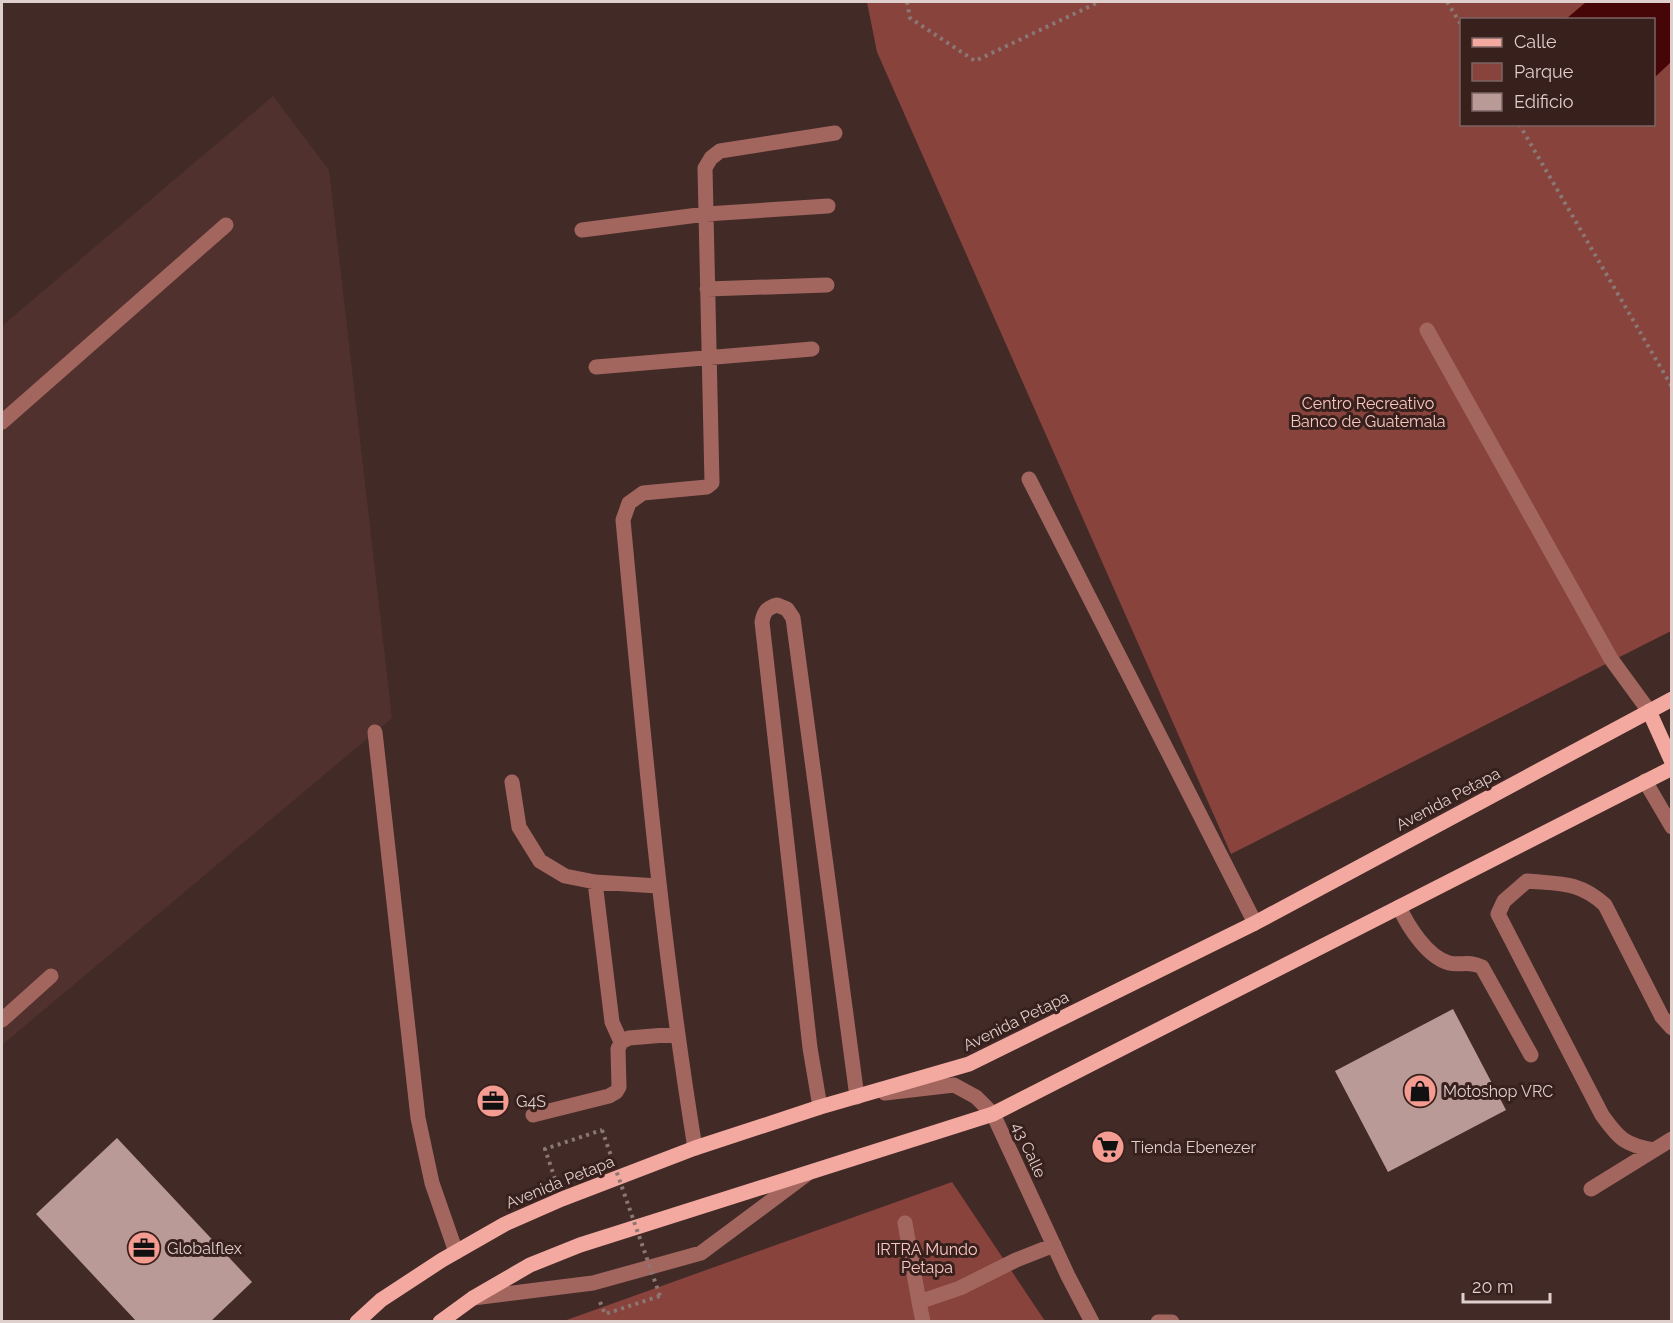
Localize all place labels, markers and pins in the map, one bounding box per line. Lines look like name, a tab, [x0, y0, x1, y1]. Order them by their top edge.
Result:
shop icon: Motoshop VRC	[1402, 1073, 1438, 1109]
place label: Motoshop VRC	[1443, 1082, 1553, 1101]
office icon: G4S	[475, 1083, 511, 1119]
place label: G4S	[516, 1092, 546, 1111]
supermarket icon: Tienda Ebenezer	[1090, 1129, 1126, 1165]
place label: Tienda Ebenezer	[1131, 1138, 1256, 1157]
office icon: Globalflex	[126, 1230, 162, 1266]
place label: Globalflex	[167, 1239, 242, 1258]

